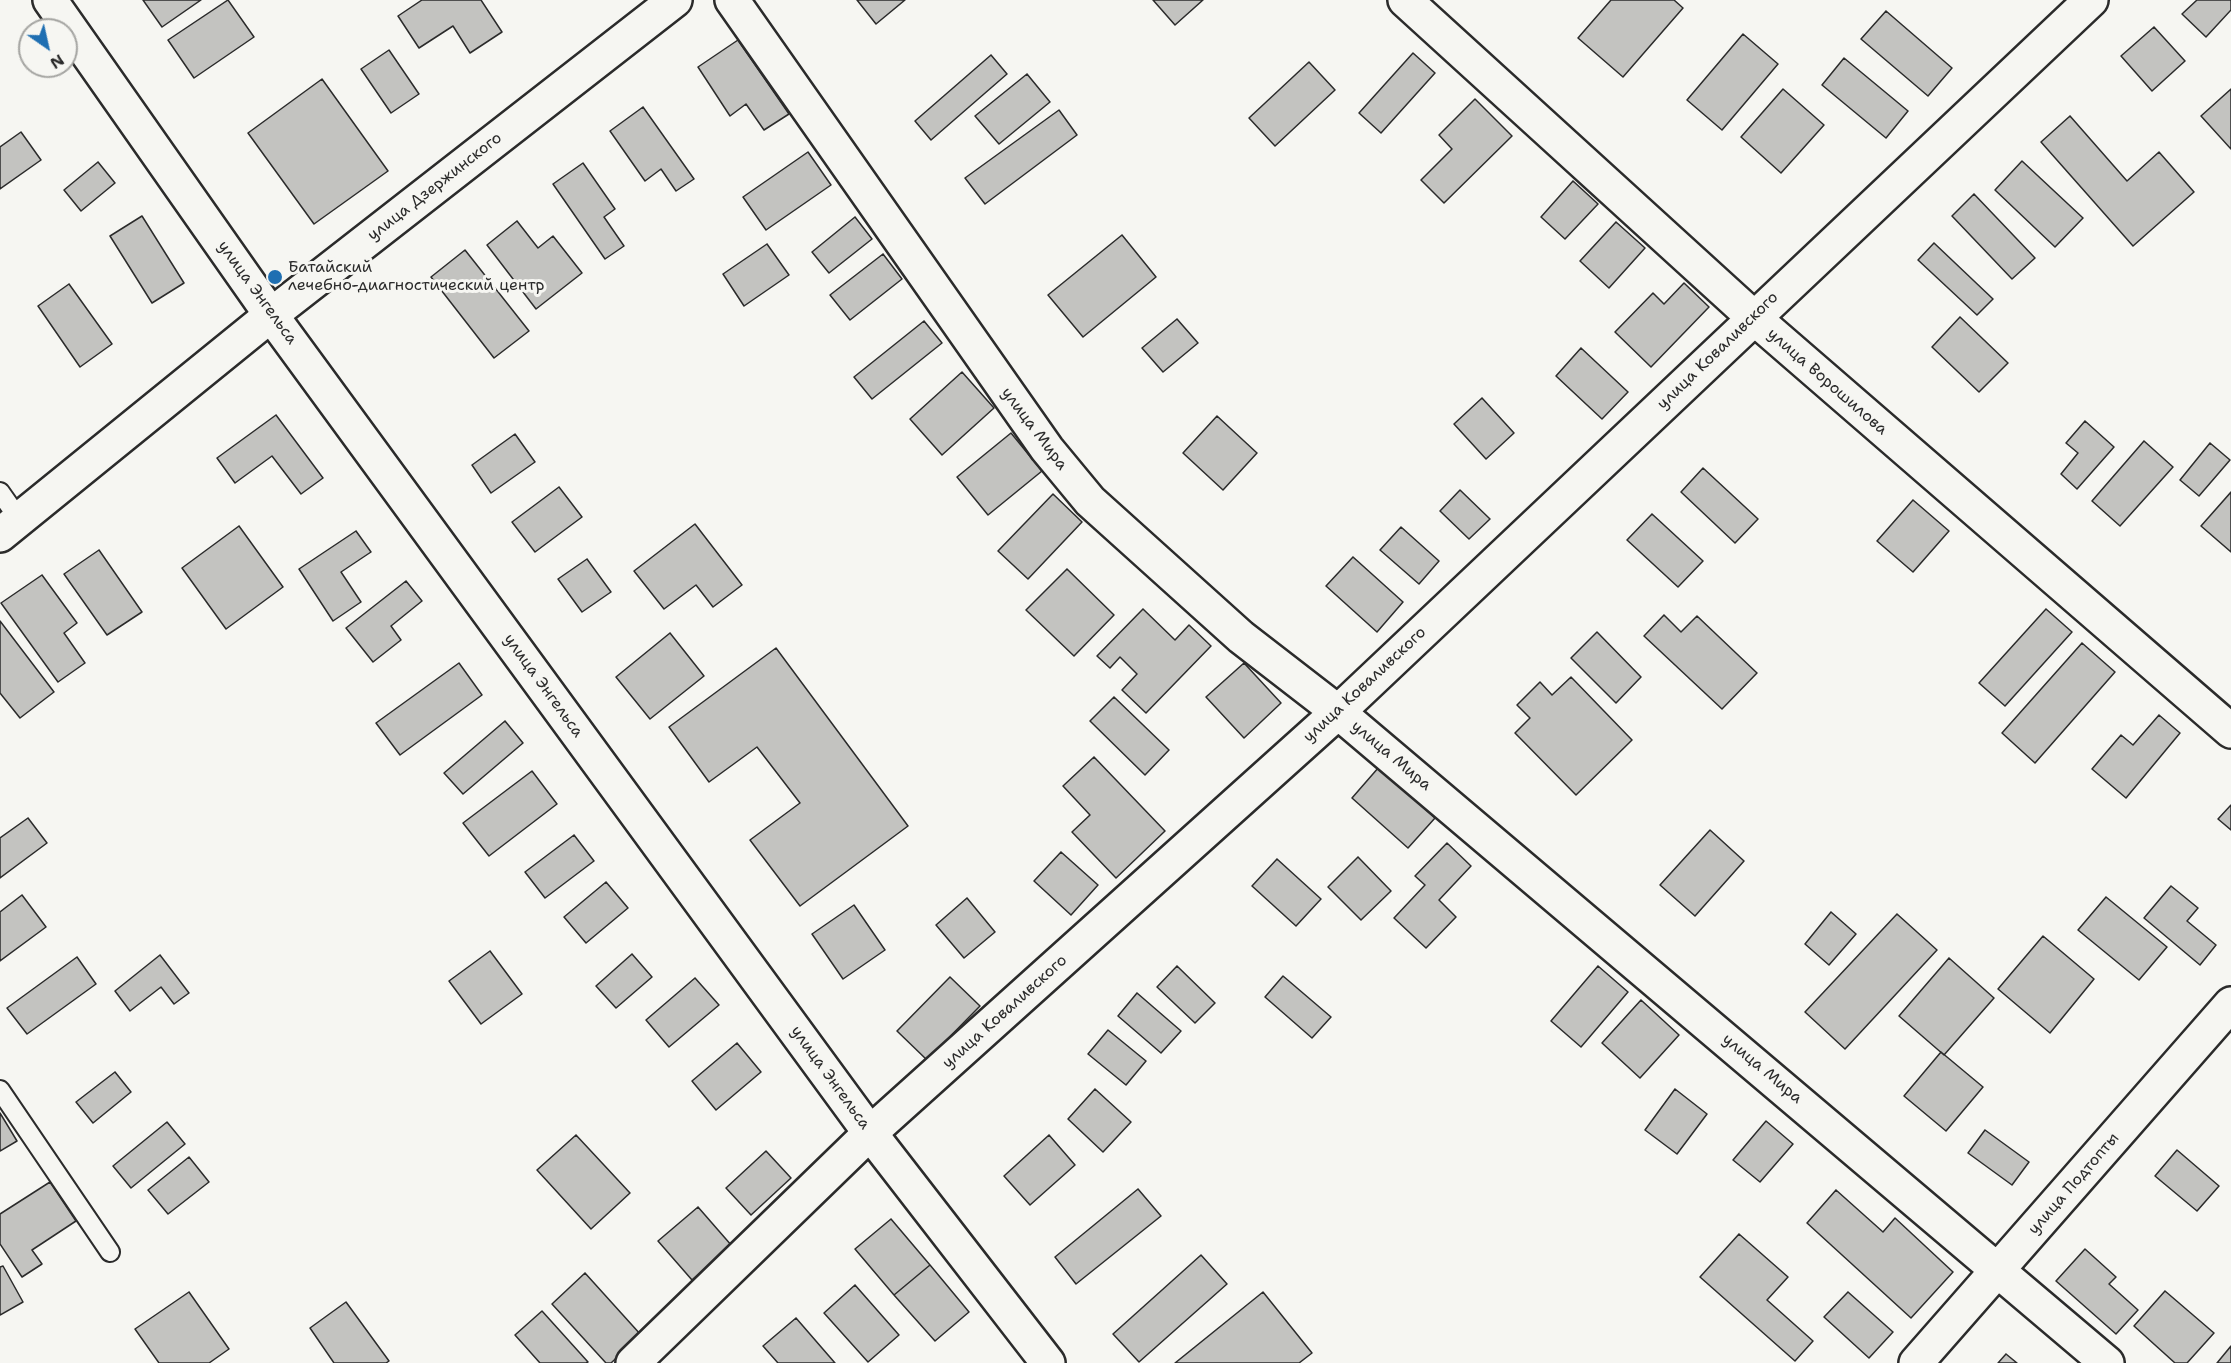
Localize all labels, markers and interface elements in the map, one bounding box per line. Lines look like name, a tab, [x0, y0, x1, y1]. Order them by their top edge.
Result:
north arrow	[18, 18, 78, 78]
text: N	[46, 49, 68, 74]
street label: улица Дзержинского	[364, 129, 506, 245]
street label: улица Энгельса	[213, 237, 301, 349]
place label: Батайский лечебно-диагностический центр	[288, 258, 545, 296]
marker: Батайский лечебно-диагностический центр	[266, 268, 284, 286]
street label: улица Коваливского	[1653, 288, 1783, 414]
street label: улица Ворошилова	[1763, 325, 1891, 439]
street label: улица Мира	[997, 384, 1071, 474]
street label: улица Коваливского	[1300, 623, 1430, 747]
street label: улица Энгельса	[499, 630, 587, 742]
street label: улица Мира	[1347, 717, 1435, 795]
street label: улица Коваливского	[939, 951, 1071, 1073]
street label: улица Энгельса	[786, 1022, 874, 1134]
street label: улица Мира	[1718, 1030, 1806, 1108]
street label: улица Подтопты	[2025, 1129, 2123, 1239]

